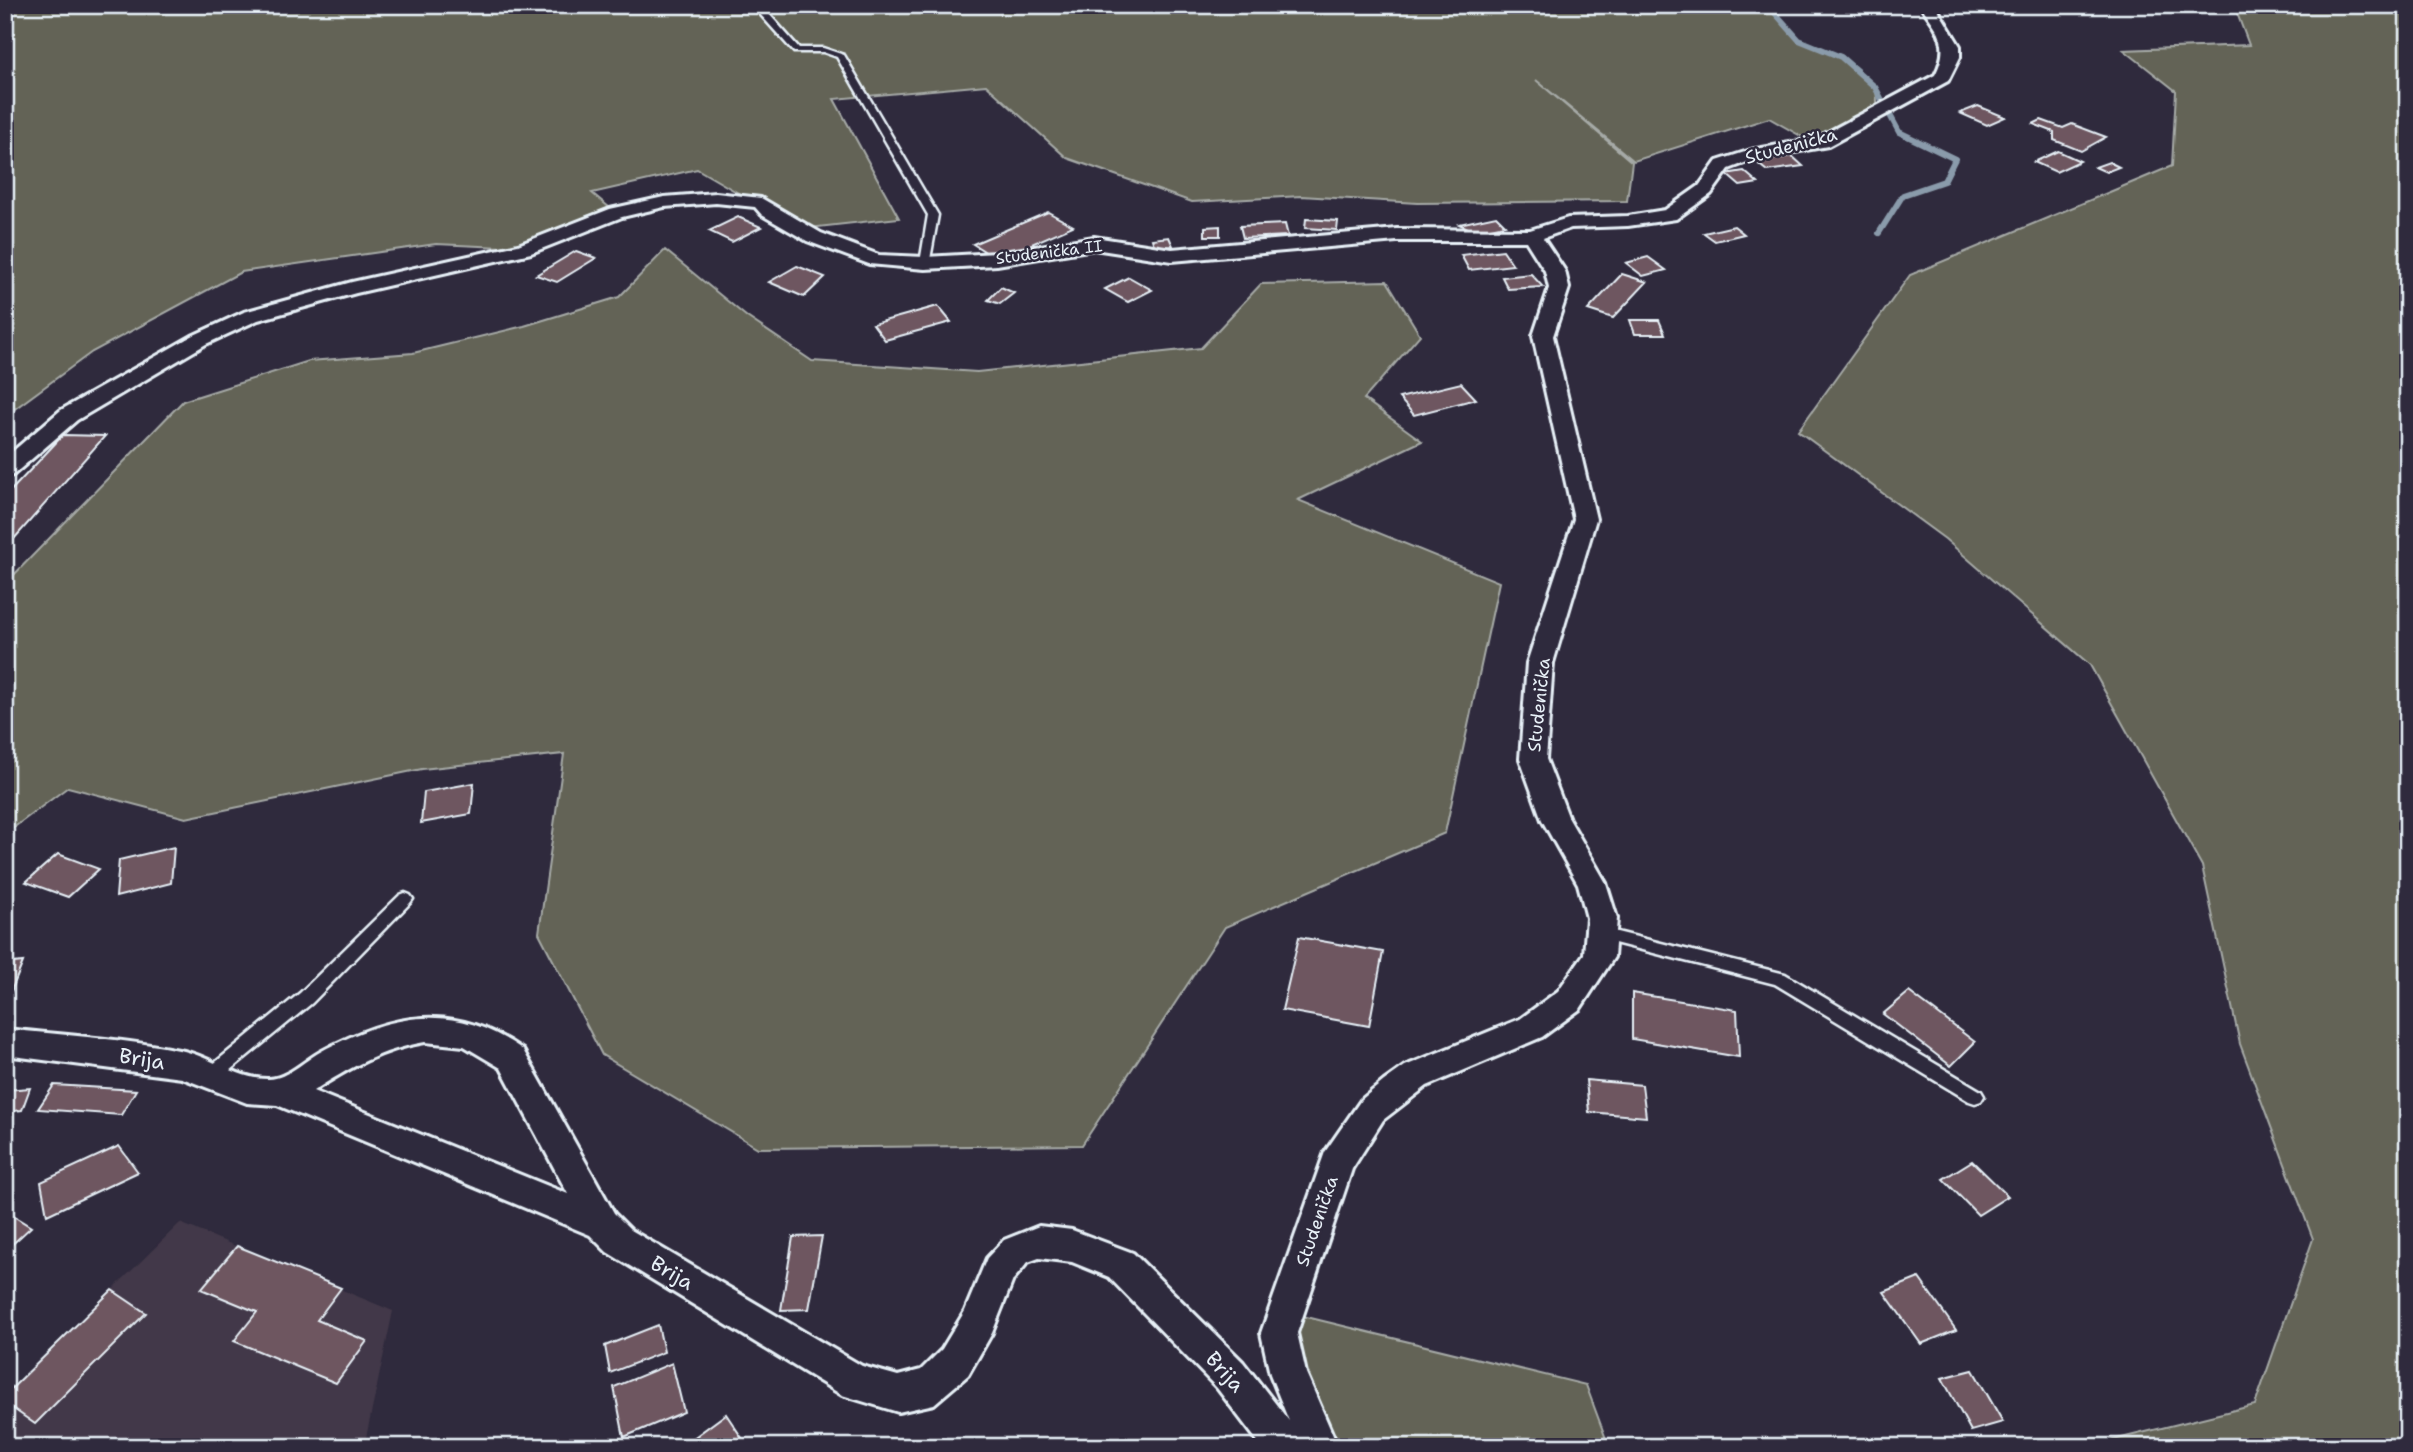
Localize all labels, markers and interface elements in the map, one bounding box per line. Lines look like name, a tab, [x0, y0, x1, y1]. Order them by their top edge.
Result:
street label: Studenička	[1742, 122, 1840, 170]
street label: Studenička II	[995, 235, 1104, 269]
street label: Studenička	[1522, 657, 1556, 753]
street label: Brija	[117, 1042, 167, 1076]
street label: Studenička	[1290, 1172, 1344, 1270]
street label: Brija	[645, 1249, 699, 1297]
street label: Brija	[1199, 1346, 1251, 1398]

